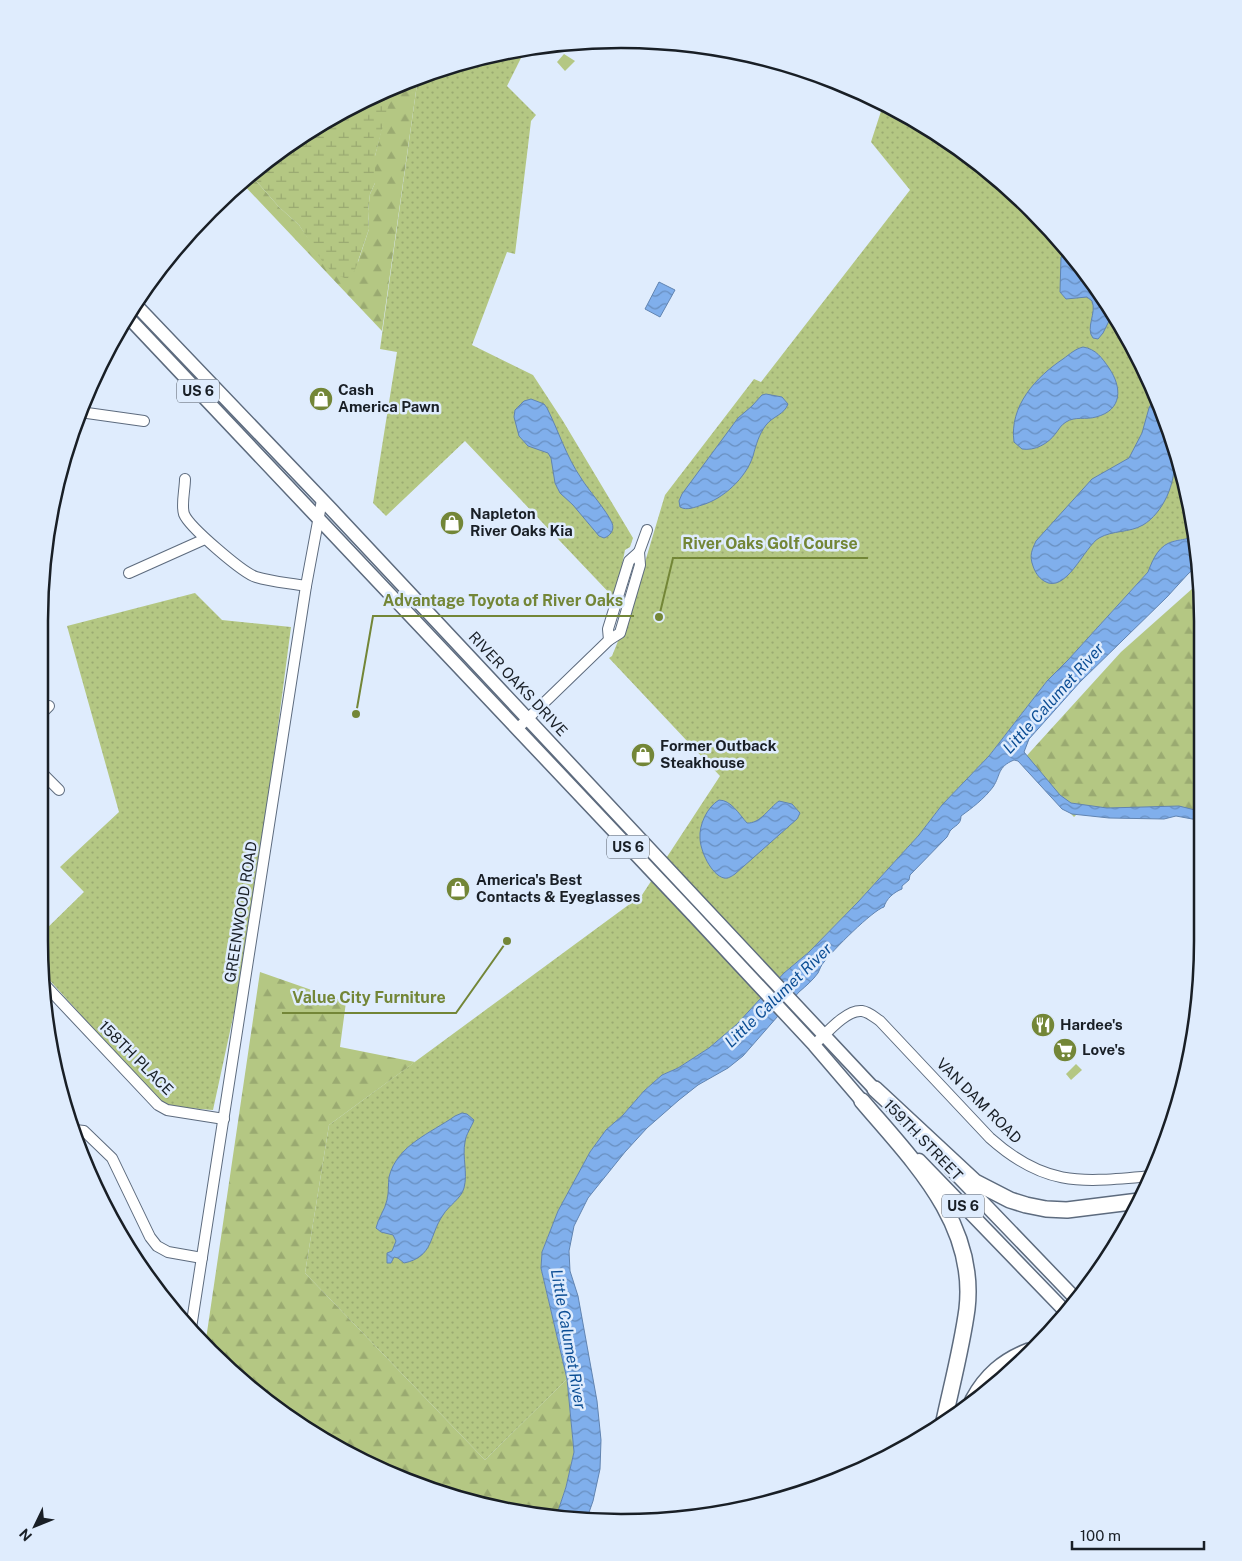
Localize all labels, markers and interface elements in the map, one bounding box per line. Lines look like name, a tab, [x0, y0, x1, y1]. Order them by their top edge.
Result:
road number: US 6	[177, 380, 219, 402]
place label: Cash America Pawn	[338, 381, 440, 415]
shop icon: Cash America Pawn	[308, 386, 334, 412]
place label: Napleton River Oaks Kia	[470, 505, 573, 539]
shop icon: Napleton River Oaks Kia	[439, 510, 465, 536]
callout: River Oaks Golf Course	[673, 527, 868, 558]
text: River Oaks Golf Course	[682, 534, 858, 553]
callout: Advantage Toyota of River Oaks	[373, 585, 634, 616]
text: Advantage Toyota of River Oaks	[383, 591, 623, 610]
street label: RIVER OAKS DRIVE	[466, 628, 571, 739]
water label: Little Calumet River	[999, 639, 1108, 757]
place label: Former Outback Steakhouse	[660, 737, 777, 771]
shop icon: Former Outback Steakhouse	[630, 742, 656, 768]
road number: US 6	[607, 836, 649, 859]
street label: GREENWOOD ROAD	[221, 840, 260, 984]
place label: America's Best Contacts & Eyeglasses	[476, 871, 640, 905]
shop icon: America's Best Contacts & Eyeglasses	[445, 876, 471, 902]
water label: Little Calumet River	[721, 939, 837, 1051]
callout: Value City Furniture	[282, 982, 456, 1013]
text: Value City Furniture	[292, 988, 446, 1007]
restaurant icon: Hardee's	[1030, 1012, 1056, 1038]
place label: Hardee's	[1060, 1016, 1123, 1033]
street label: 158TH PLACE	[96, 1017, 177, 1098]
supermarket icon: Love's	[1052, 1037, 1078, 1063]
place label: Love's	[1082, 1041, 1125, 1058]
street label: VAN DAM ROAD	[933, 1055, 1025, 1147]
street label: 159TH STREET	[880, 1096, 966, 1184]
road number: US 6	[942, 1194, 984, 1218]
water label: Little Calumet River	[547, 1268, 590, 1411]
north arrow	[10, 1501, 60, 1551]
scale bar	[1072, 1518, 1204, 1550]
text: N	[16, 1525, 35, 1544]
text: 100 m	[1080, 1527, 1121, 1544]

